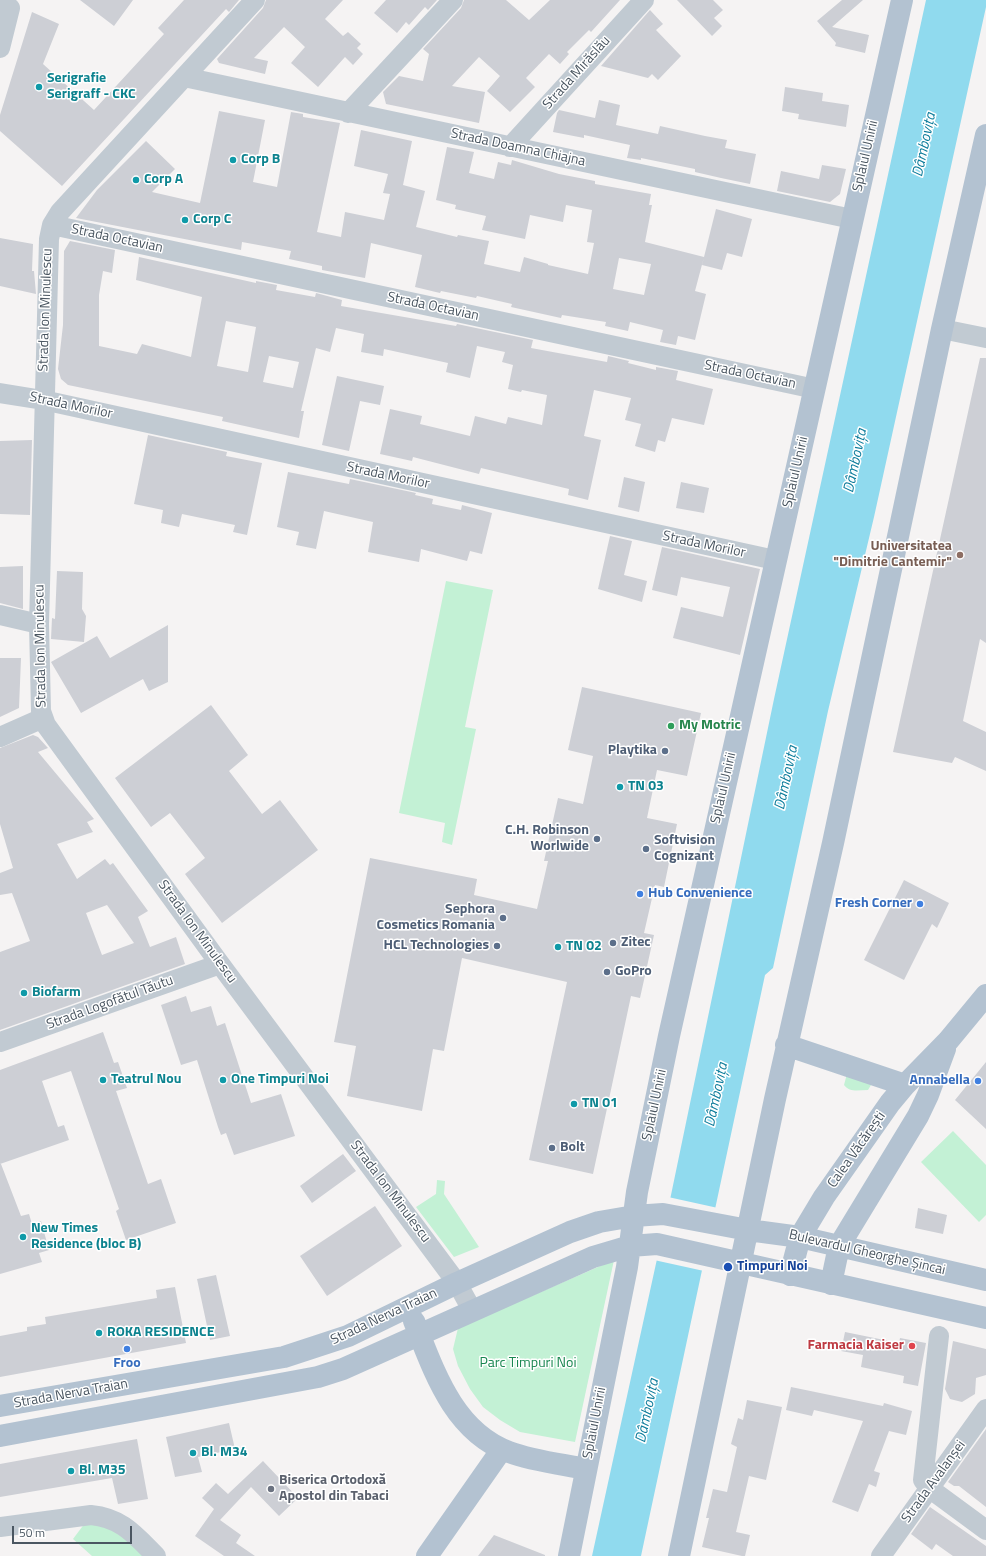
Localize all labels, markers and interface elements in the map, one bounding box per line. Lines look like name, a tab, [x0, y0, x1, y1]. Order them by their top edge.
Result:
street label: Strada Mirăslău	[540, 33, 614, 113]
place label: Serigrafie Serigraff - CKC	[47, 71, 136, 104]
marker: Serigrafie Serigraff - CKC	[34, 82, 44, 92]
water label: Dâmbovița	[909, 111, 941, 179]
street label: Splaiul Unirii	[850, 119, 882, 193]
street label: Strada Doamna Chiajna	[449, 126, 587, 170]
place label: Corp B	[241, 152, 280, 168]
marker: Corp B	[228, 155, 238, 165]
place label: Corp A	[144, 172, 183, 188]
marker: Corp A	[131, 175, 141, 185]
place label: Corp C	[193, 212, 231, 228]
marker: Corp C	[180, 215, 190, 225]
street label: Strada Octavian	[70, 221, 164, 257]
street label: Strada Ion Minulescu	[35, 248, 57, 372]
street label: Strada Octavian	[386, 289, 480, 325]
street label: Strada Octavian	[703, 357, 797, 393]
street label: Strada Morilor	[28, 389, 114, 423]
water label: Dâmbovița	[840, 427, 872, 495]
street label: Splaiul Unirii	[780, 435, 812, 509]
street label: Strada Morilor	[345, 459, 431, 493]
street label: Strada Morilor	[661, 528, 747, 562]
place label: Universitatea "Dimitrie Cantemir"	[833, 539, 952, 572]
marker: Universitatea "Dimitrie Cantemir"	[955, 550, 965, 560]
street label: Strada Ion Minulescu	[32, 584, 50, 708]
place label: My Motric	[679, 718, 741, 734]
marker: My Motric	[666, 721, 676, 731]
place label: Playtika	[608, 743, 657, 759]
water label: Dâmbovița	[771, 744, 803, 812]
marker: Playtika	[660, 746, 670, 756]
street label: Splaiul Unirii	[708, 751, 740, 825]
place label: TN 03	[628, 779, 664, 795]
marker: TN 03	[615, 782, 625, 792]
place label: C.H. Robinson Worlwide	[505, 823, 589, 856]
place label: Softvision Cognizant	[654, 833, 715, 866]
marker: C.H. Robinson Worlwide	[592, 834, 602, 844]
marker: Softvision Cognizant	[641, 844, 651, 854]
street label: Strada Ion Minulescu	[154, 877, 240, 987]
place label: Hub Convenience	[648, 886, 752, 902]
marker: Hub Convenience	[635, 889, 645, 899]
place label: Fresh Corner	[835, 896, 912, 912]
marker: Fresh Corner	[915, 899, 925, 909]
place label: Sephora Cosmetics Romania	[377, 902, 495, 934]
marker: Sephora Cosmetics Romania	[498, 913, 508, 923]
place label: Zitec	[621, 935, 651, 951]
place label: HCL Technologies	[383, 938, 489, 954]
marker: Zitec	[608, 938, 618, 948]
place label: TN 02	[566, 939, 602, 955]
marker: HCL Technologies	[492, 941, 502, 951]
marker: TN 02	[553, 942, 563, 952]
place label: GoPro	[615, 964, 652, 980]
marker: GoPro	[602, 967, 612, 977]
street label: Strada Logofătul Tăutu	[44, 972, 176, 1034]
place label: Biofarm	[32, 985, 81, 1001]
marker: Biofarm	[19, 988, 29, 998]
water label: Dâmbovița	[701, 1061, 733, 1129]
street label: Splaiul Unirii	[639, 1068, 671, 1142]
place label: Teatrul Nou	[111, 1072, 181, 1088]
place label: One Timpuri Noi	[231, 1072, 329, 1088]
place label: Annabella	[909, 1073, 970, 1089]
marker: Teatrul Nou	[98, 1075, 108, 1085]
marker: One Timpuri Noi	[218, 1075, 228, 1085]
marker: Annabella	[973, 1076, 983, 1086]
place label: TN 01	[582, 1096, 618, 1112]
marker: TN 01	[569, 1099, 579, 1109]
street label: Calea Văcărești	[825, 1109, 889, 1191]
street label: Strada Ion Minulescu	[346, 1138, 434, 1246]
place label: Bolt	[560, 1140, 585, 1156]
marker: Bolt	[547, 1143, 557, 1153]
place label: New Times Residence (bloc B)	[31, 1221, 141, 1254]
street label: Bulevardul Gheorghe Șincai	[787, 1227, 947, 1279]
marker: New Times Residence (bloc B)	[18, 1232, 28, 1242]
place label: Timpuri Noi	[737, 1259, 808, 1275]
marker: Timpuri Noi	[722, 1261, 734, 1273]
street label: Strada Nerva Traian	[328, 1285, 440, 1349]
place label: ROKA RESIDENCE	[107, 1325, 214, 1341]
marker: ROKA RESIDENCE	[94, 1328, 104, 1338]
place label: Farmacia Kaiser	[807, 1338, 904, 1354]
marker: Farmacia Kaiser	[907, 1341, 917, 1351]
marker: Froo	[122, 1344, 132, 1354]
place label: Froo	[113, 1356, 141, 1372]
park label: Parc Timpuri Noi	[480, 1356, 576, 1372]
street label: Strada Nerva Traian	[13, 1376, 129, 1412]
water label: Dâmbovița	[632, 1377, 664, 1445]
street label: Splaiul Unirii	[580, 1386, 610, 1460]
street label: Strada Avalanșei	[898, 1437, 970, 1527]
place label: Bl. M34	[201, 1445, 248, 1461]
marker: Bl. M34	[188, 1448, 198, 1458]
place label: Bl. M35	[79, 1463, 126, 1479]
marker: Bl. M35	[66, 1466, 76, 1476]
place label: Biserica Ortodoxă Apostol din Tabaci	[279, 1473, 389, 1506]
marker: Biserica Ortodoxă Apostol din Tabaci	[266, 1484, 276, 1494]
scale bar	[14, 1518, 134, 1544]
text: 50 m	[19, 1523, 45, 1542]

